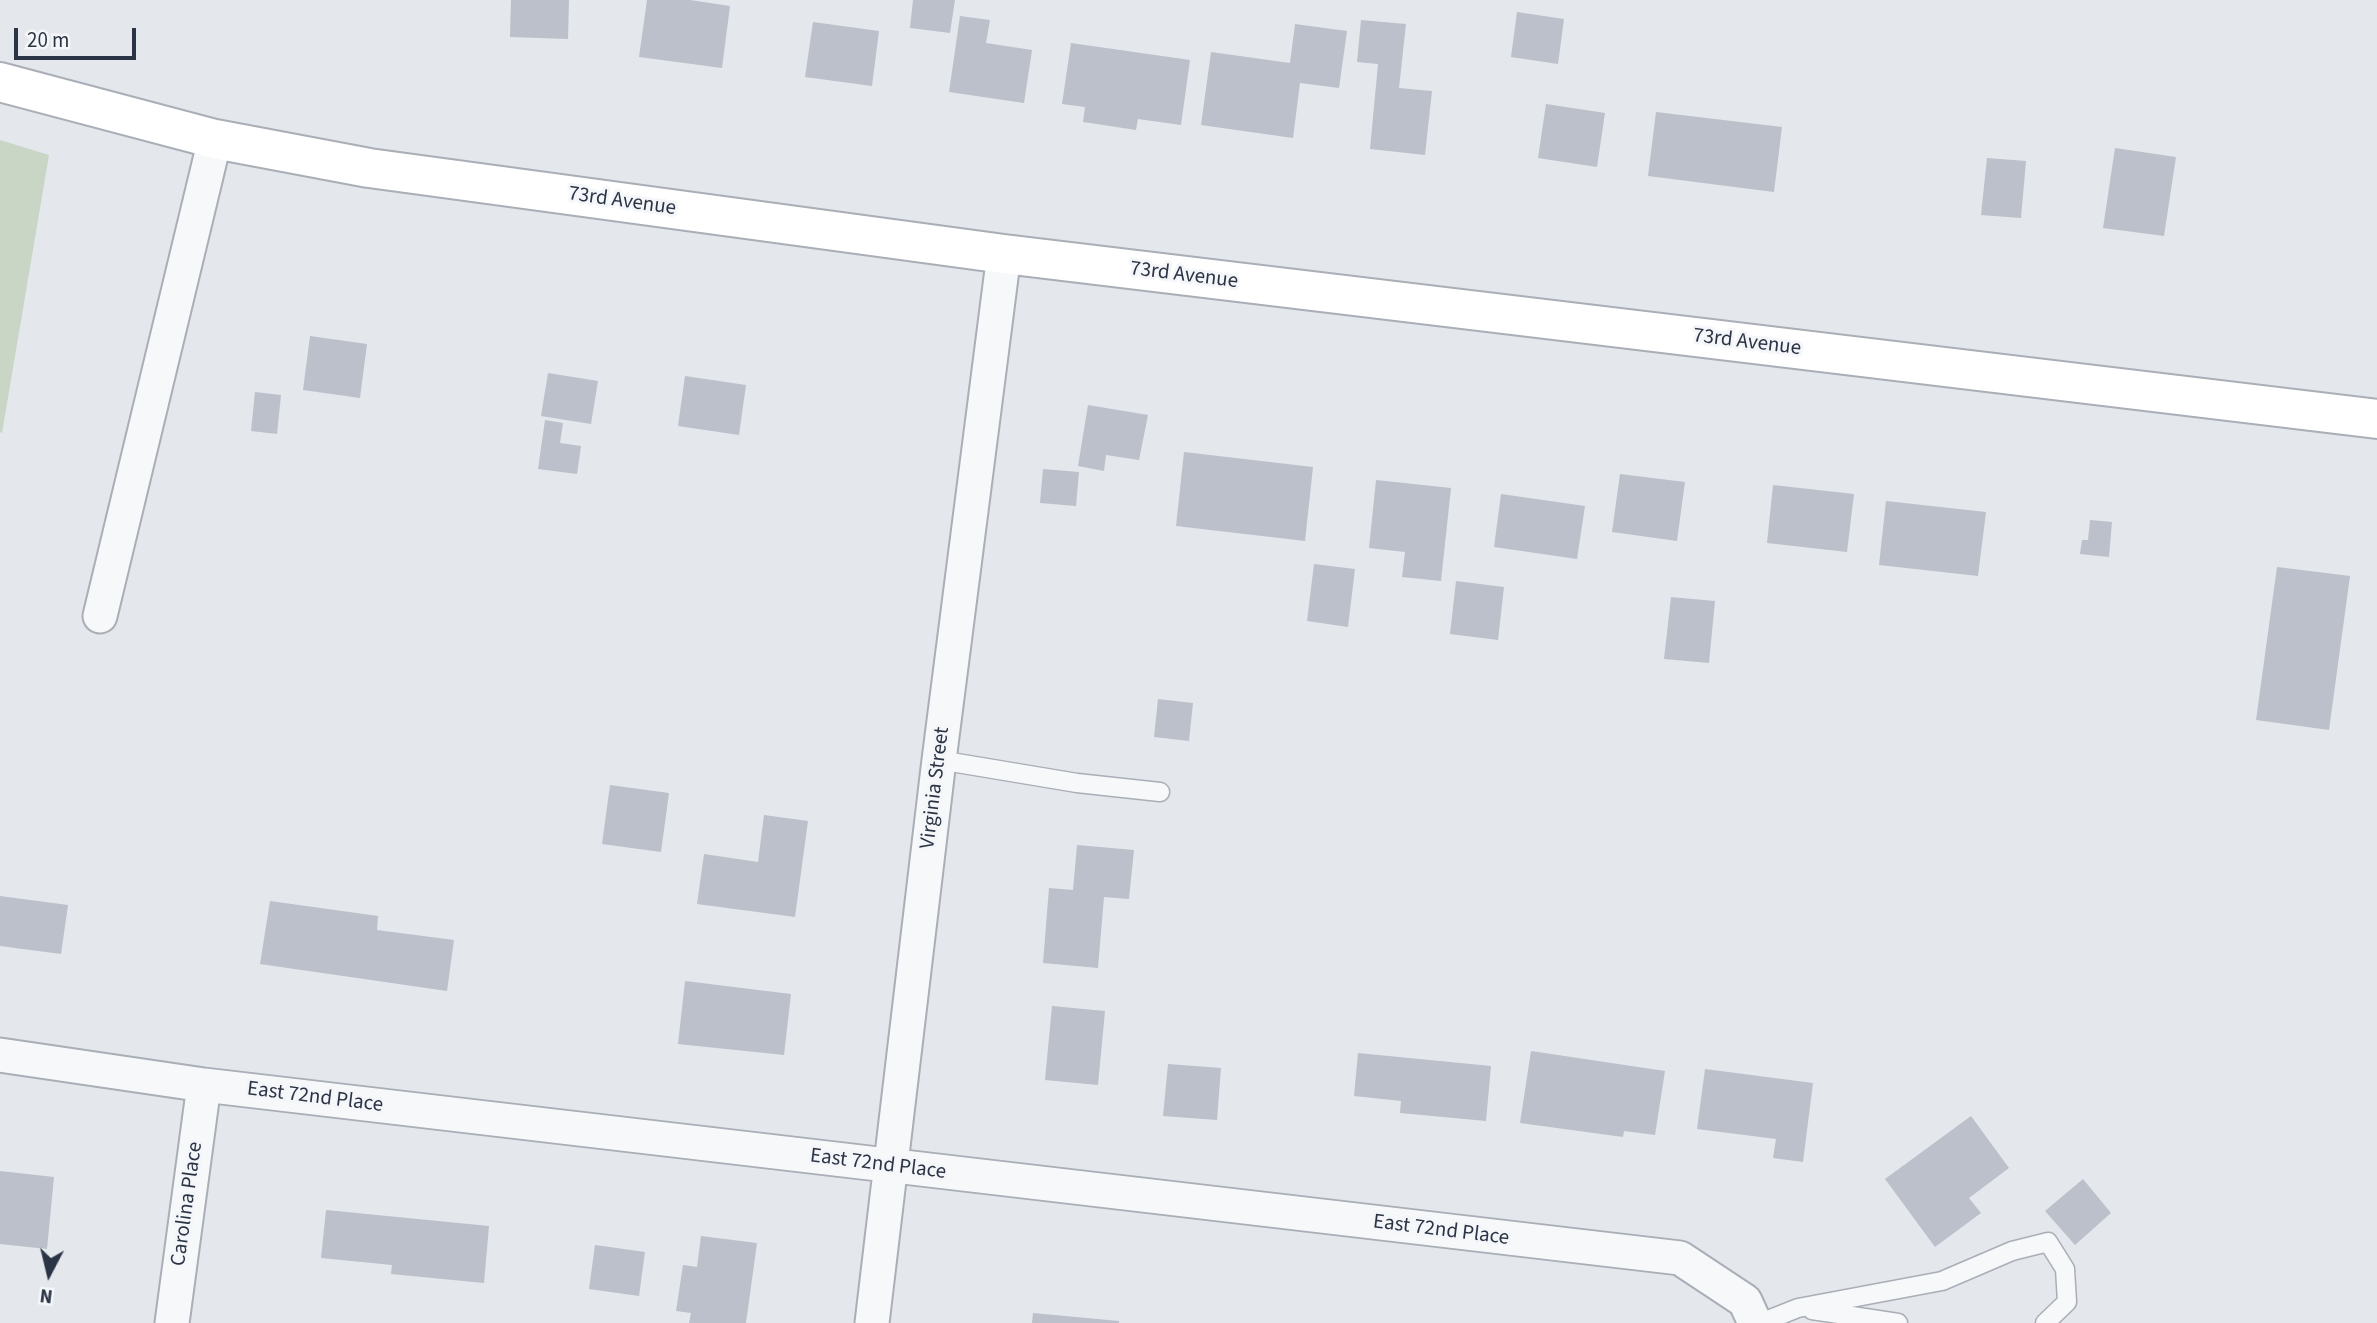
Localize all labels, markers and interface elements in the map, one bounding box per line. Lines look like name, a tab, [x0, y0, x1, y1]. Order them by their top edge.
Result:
scale bar	[18, 14, 140, 58]
text: 20 m	[27, 25, 69, 55]
street label: 73rd Avenue	[567, 182, 677, 222]
street label: 73rd Avenue	[1129, 257, 1239, 295]
street label: 73rd Avenue	[1692, 324, 1802, 362]
street label: Virginia Street	[916, 725, 956, 851]
street label: East 72nd Place	[246, 1077, 384, 1119]
street label: Carolina Place	[167, 1140, 209, 1268]
street label: East 72nd Place	[809, 1144, 947, 1186]
street label: East 72nd Place	[1372, 1210, 1510, 1252]
north arrow	[14, 1239, 84, 1309]
text: N	[38, 1281, 54, 1310]

